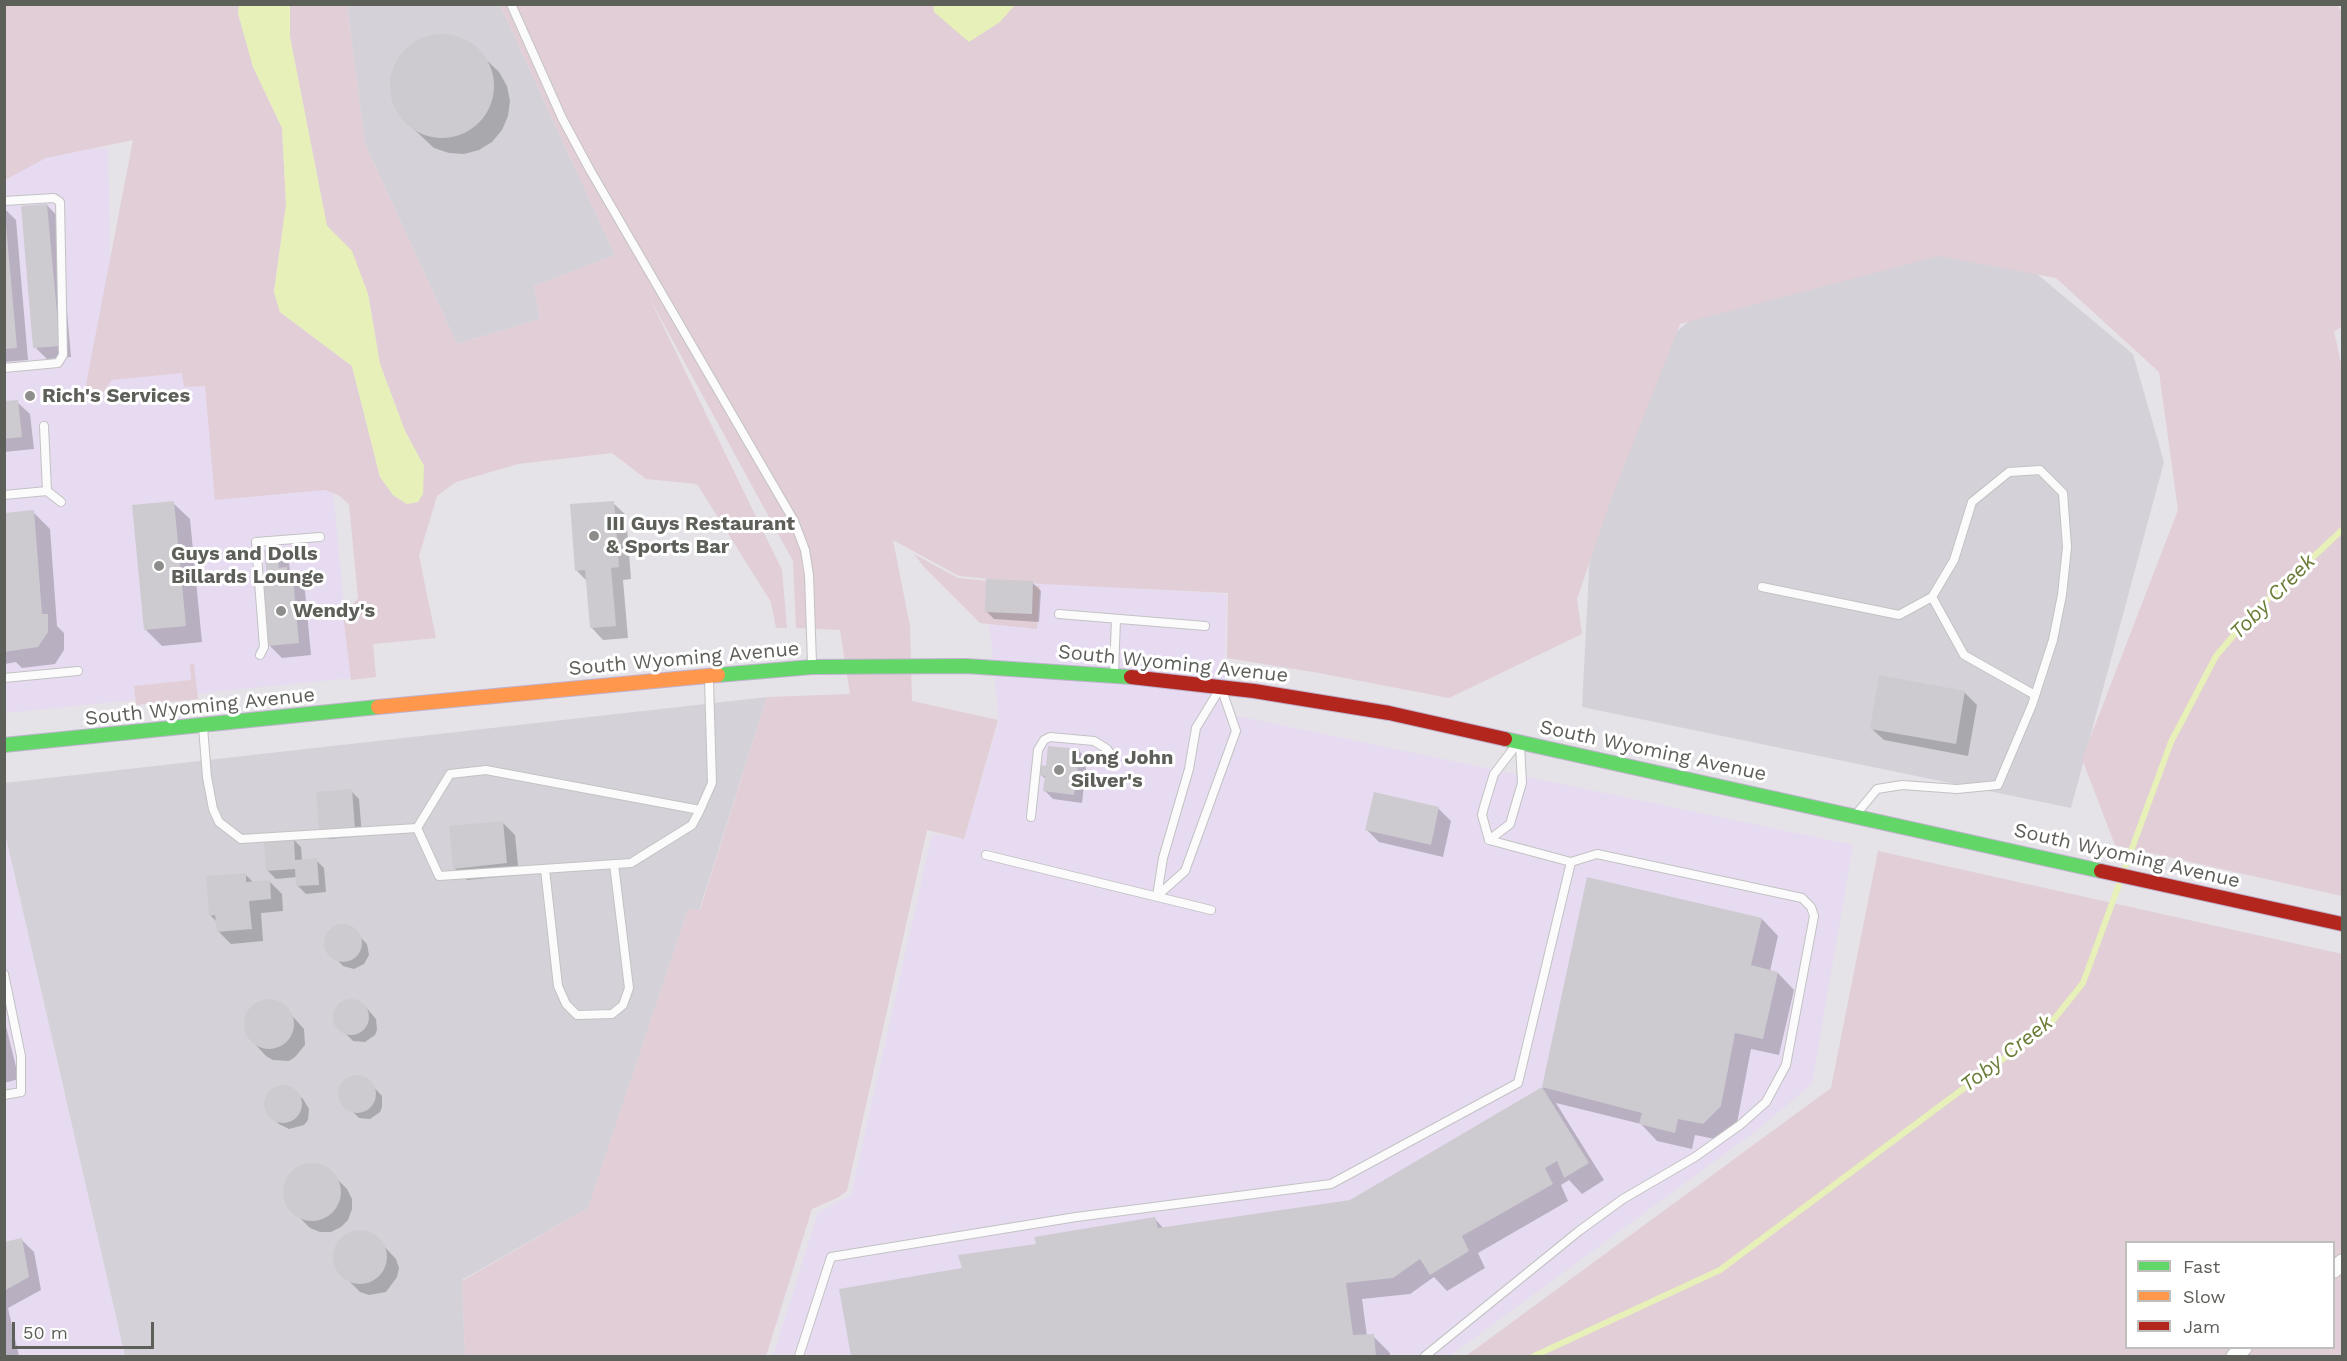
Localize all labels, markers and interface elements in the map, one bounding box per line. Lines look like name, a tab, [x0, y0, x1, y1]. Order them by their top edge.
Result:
place label: Rich's Services	[42, 384, 190, 408]
marker: Rich's Services	[23, 389, 37, 403]
place label: III Guys Restaurant & Sports Bar	[606, 512, 795, 559]
marker: III Guys Restaurant & Sports Bar	[587, 529, 601, 543]
place label: Guys and Dolls Billards Lounge	[171, 542, 324, 589]
water label: Toby Creek	[2225, 549, 2321, 645]
marker: Guys and Dolls Billards Lounge	[152, 559, 166, 573]
place label: Wendy's	[293, 599, 375, 623]
marker: Wendy's	[274, 604, 288, 618]
street label: South Wyoming Avenue	[568, 637, 800, 681]
street label: South Wyoming Avenue	[1057, 640, 1289, 688]
street label: South Wyoming Avenue	[84, 683, 316, 731]
street label: South Wyoming Avenue	[1537, 715, 1769, 787]
place label: Long John Silver's	[1071, 746, 1173, 793]
marker: Long John Silver's	[1052, 763, 1066, 777]
street label: South Wyoming Avenue	[2012, 818, 2242, 894]
water label: Toby Creek	[1956, 1010, 2058, 1098]
legend	[2125, 1241, 2335, 1349]
text: Fast	[2183, 1256, 2220, 1277]
text: Slow	[2183, 1286, 2226, 1307]
scale bar	[15, 1310, 158, 1348]
text: Jam	[2183, 1316, 2220, 1337]
text: 50 m	[23, 1322, 68, 1343]

